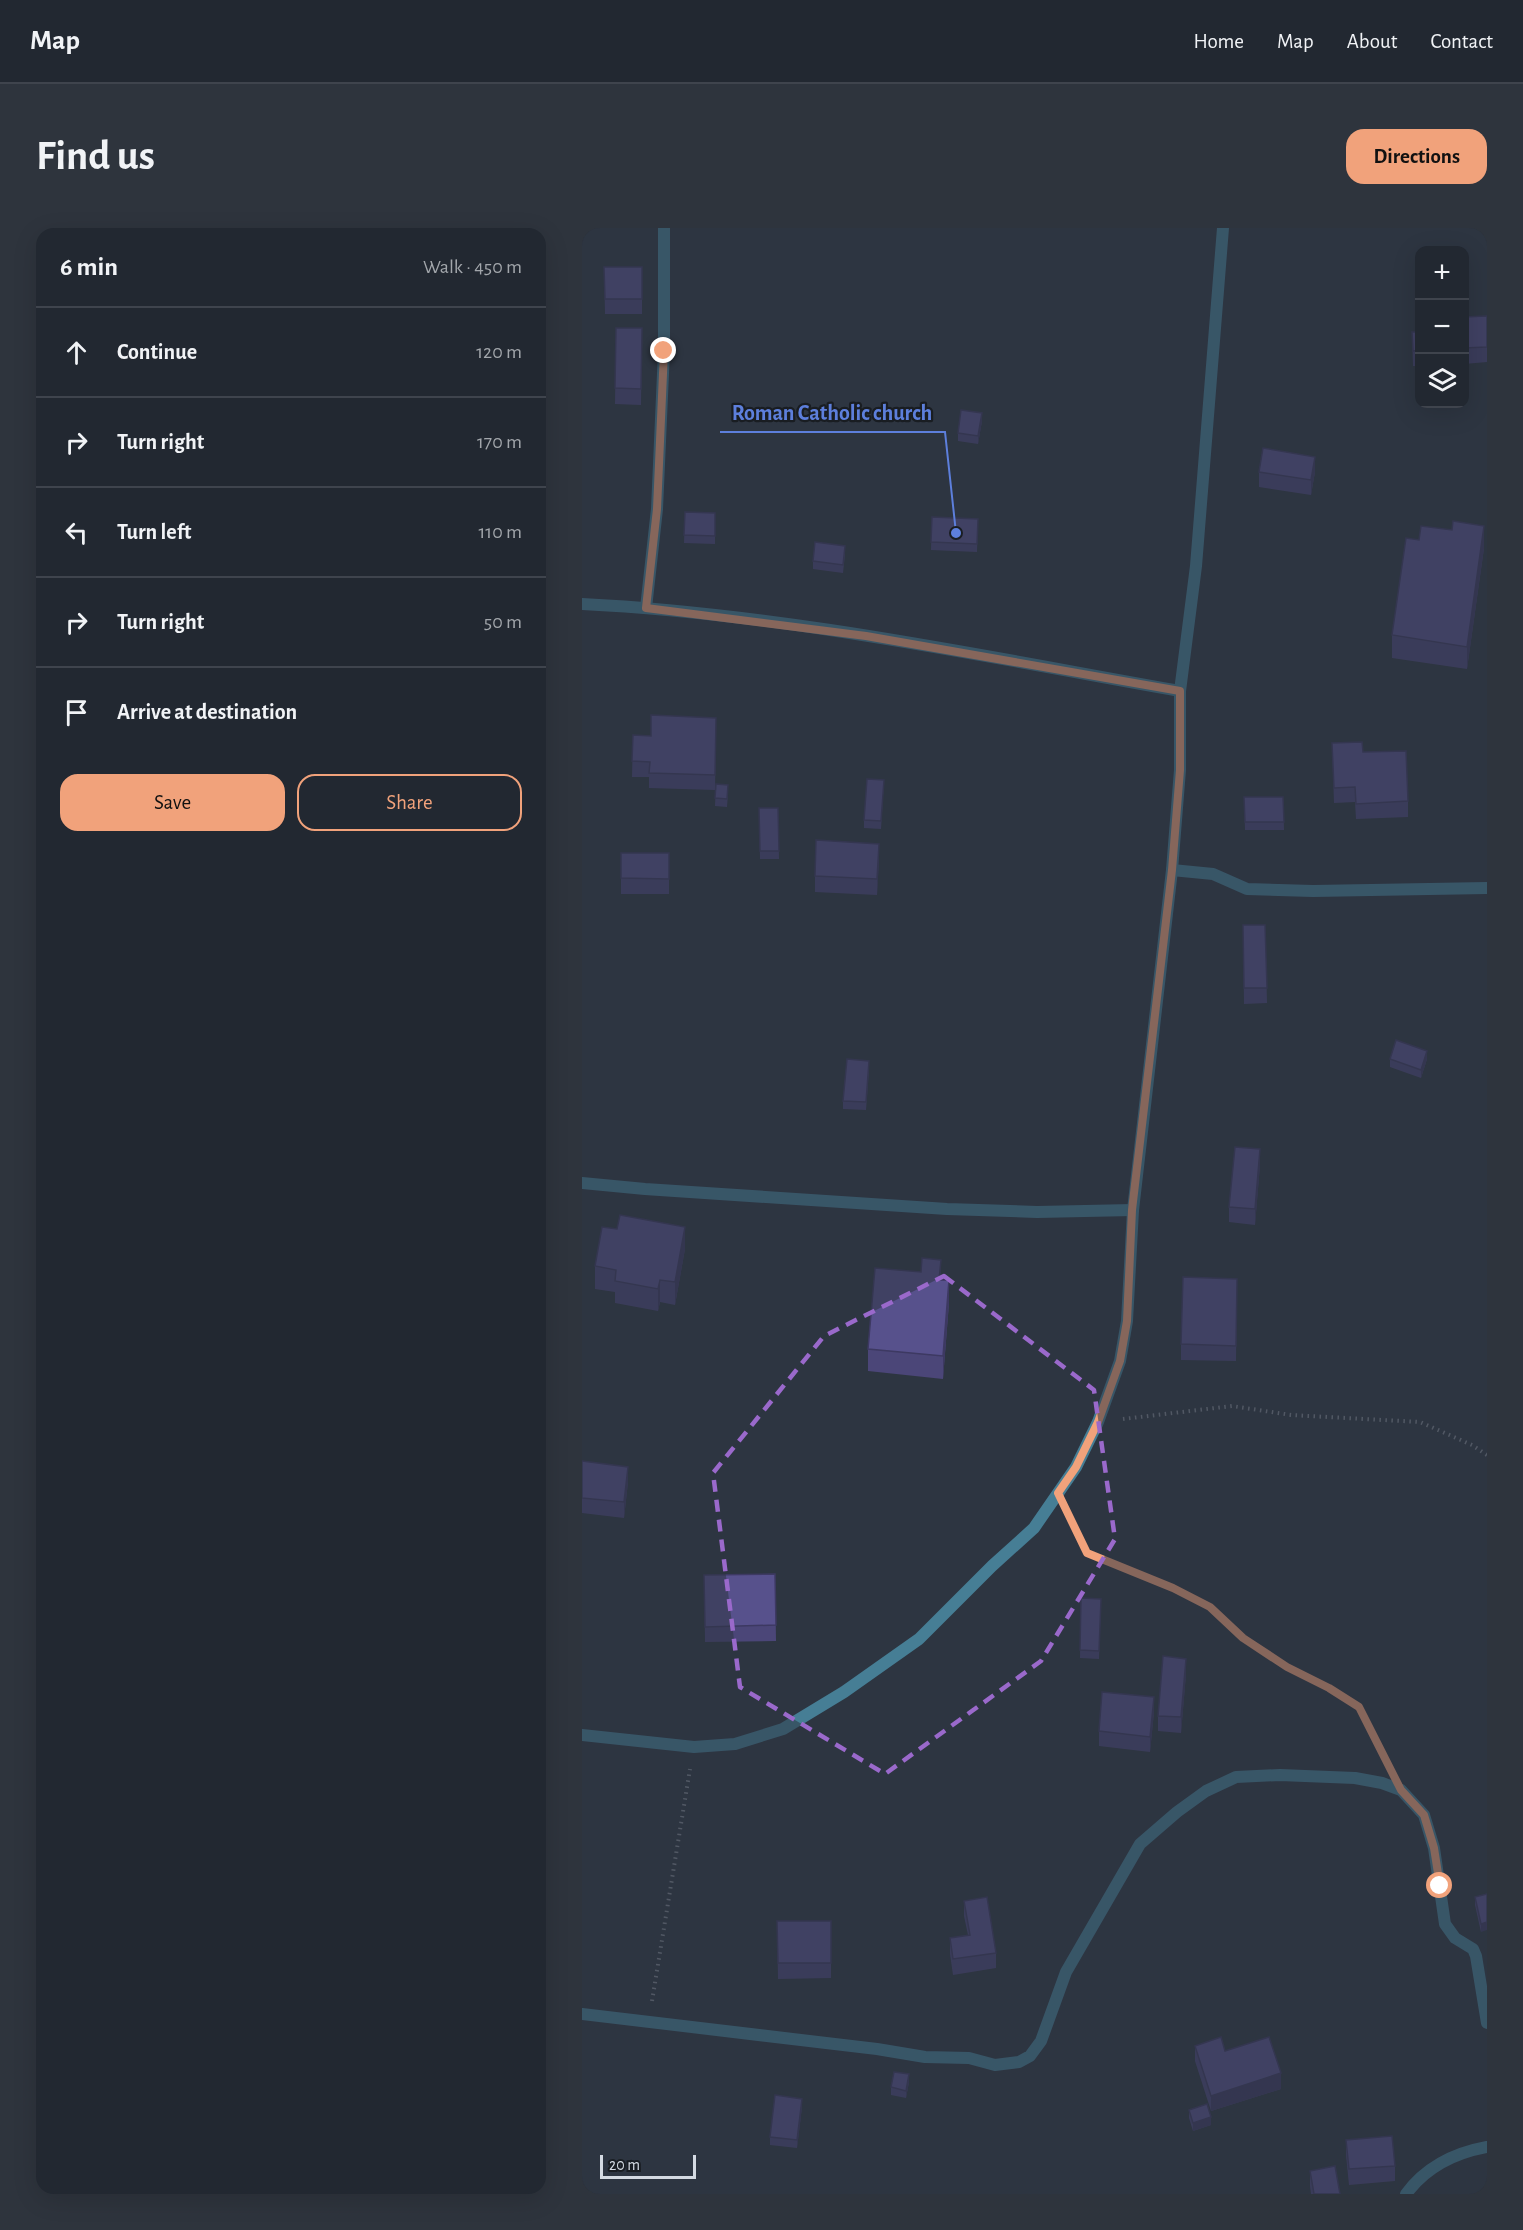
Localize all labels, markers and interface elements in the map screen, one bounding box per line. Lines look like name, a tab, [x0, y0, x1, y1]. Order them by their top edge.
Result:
text: Map	[30, 27, 80, 55]
text: Home	[1193, 31, 1244, 52]
text: Map	[1277, 31, 1314, 52]
text: About	[1347, 31, 1397, 52]
text: Contact	[1430, 31, 1493, 52]
button: Directions	[1346, 129, 1487, 184]
text: Find us	[36, 135, 155, 177]
map controls	[1415, 246, 1469, 408]
button: +	[1415, 246, 1469, 300]
text: 6 min	[60, 254, 118, 280]
text: Walk · 450 m	[423, 257, 522, 277]
button: −	[1415, 300, 1469, 354]
icon: ahead	[60, 336, 93, 369]
route end	[650, 337, 676, 363]
text: Continue	[117, 341, 197, 363]
text: 120 m	[476, 342, 522, 362]
button: layers	[1415, 354, 1469, 408]
callout: Roman Catholic church	[720, 392, 945, 432]
text: Roman Catholic church	[732, 402, 932, 424]
icon: right	[60, 426, 93, 459]
text: Turn right	[117, 431, 204, 453]
text: 170 m	[477, 432, 522, 452]
icon: left	[60, 516, 93, 549]
text: Turn left	[117, 521, 191, 543]
text: 110 m	[478, 522, 522, 542]
icon: right	[60, 606, 93, 639]
text: Turn right	[117, 611, 204, 633]
text: 50 m	[484, 612, 522, 632]
icon: arrive	[60, 696, 93, 729]
text: Arrive at destination	[117, 701, 297, 723]
button: Save	[60, 774, 285, 831]
button: Share	[297, 774, 522, 831]
route start	[1426, 1872, 1452, 1898]
scale bar	[600, 2152, 696, 2180]
text: 20 m	[609, 2157, 640, 2173]

